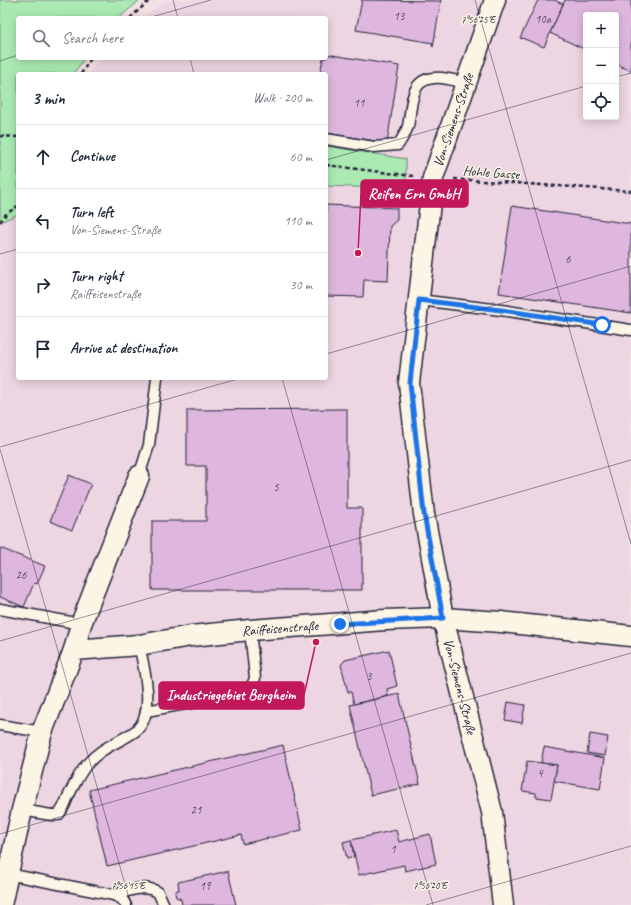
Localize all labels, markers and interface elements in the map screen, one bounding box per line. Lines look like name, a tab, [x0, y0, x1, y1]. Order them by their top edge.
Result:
house number: 13	[394, 8, 406, 24]
house number: 10a	[535, 11, 552, 27]
map controls	[583, 12, 619, 120]
button: +	[583, 12, 619, 48]
text: 7°56'25"E	[461, 13, 497, 26]
search box	[16, 16, 328, 60]
icon: search	[30, 27, 52, 49]
text: Search here	[62, 29, 123, 48]
button: −	[583, 48, 619, 84]
street label: Von-Siemens-Straße	[430, 70, 478, 169]
button: locate	[583, 84, 619, 120]
text: 3 min	[32, 88, 65, 109]
text: Walk · 200 m	[253, 90, 312, 106]
house number: 11	[354, 95, 365, 111]
icon: ahead	[32, 146, 54, 168]
text: Continue	[70, 147, 115, 166]
text: 60 m	[290, 149, 312, 165]
street label: Hohle Gasse	[462, 162, 521, 183]
callout: Reifen Ern GmbH	[361, 180, 468, 207]
text: Reifen Ern GmbH	[368, 185, 463, 204]
text: Turn left	[70, 203, 113, 222]
icon: left	[32, 210, 54, 232]
text: 110 m	[284, 213, 312, 229]
text: Von-Siemens-Straße	[70, 222, 161, 238]
house number: 6	[565, 251, 571, 267]
text: Turn right	[70, 267, 123, 286]
icon: right	[32, 274, 54, 296]
text: 30 m	[290, 277, 312, 293]
text: Raiffeisenstraße	[70, 286, 141, 302]
route start	[593, 316, 611, 334]
icon: arrive	[32, 338, 54, 360]
text: Arrive at destination	[70, 339, 177, 358]
house number: 5	[273, 479, 279, 495]
house number: 26	[16, 567, 27, 583]
route end	[331, 615, 349, 633]
street label: Raiffeisenstraße	[241, 617, 320, 640]
street label: Von-Siemens-Straße	[440, 637, 480, 737]
house number: 3	[366, 668, 373, 684]
callout: Industriegebiet Bergheim	[159, 682, 304, 709]
text: Industriegebiet Bergheim	[167, 686, 297, 705]
house number: 4	[537, 765, 544, 781]
house number: 21	[191, 802, 202, 818]
house number: 1	[390, 841, 396, 857]
house number: 19	[200, 878, 212, 894]
text: 7°56'15"E	[111, 879, 147, 892]
text: 7°56'20"E	[413, 879, 449, 892]

